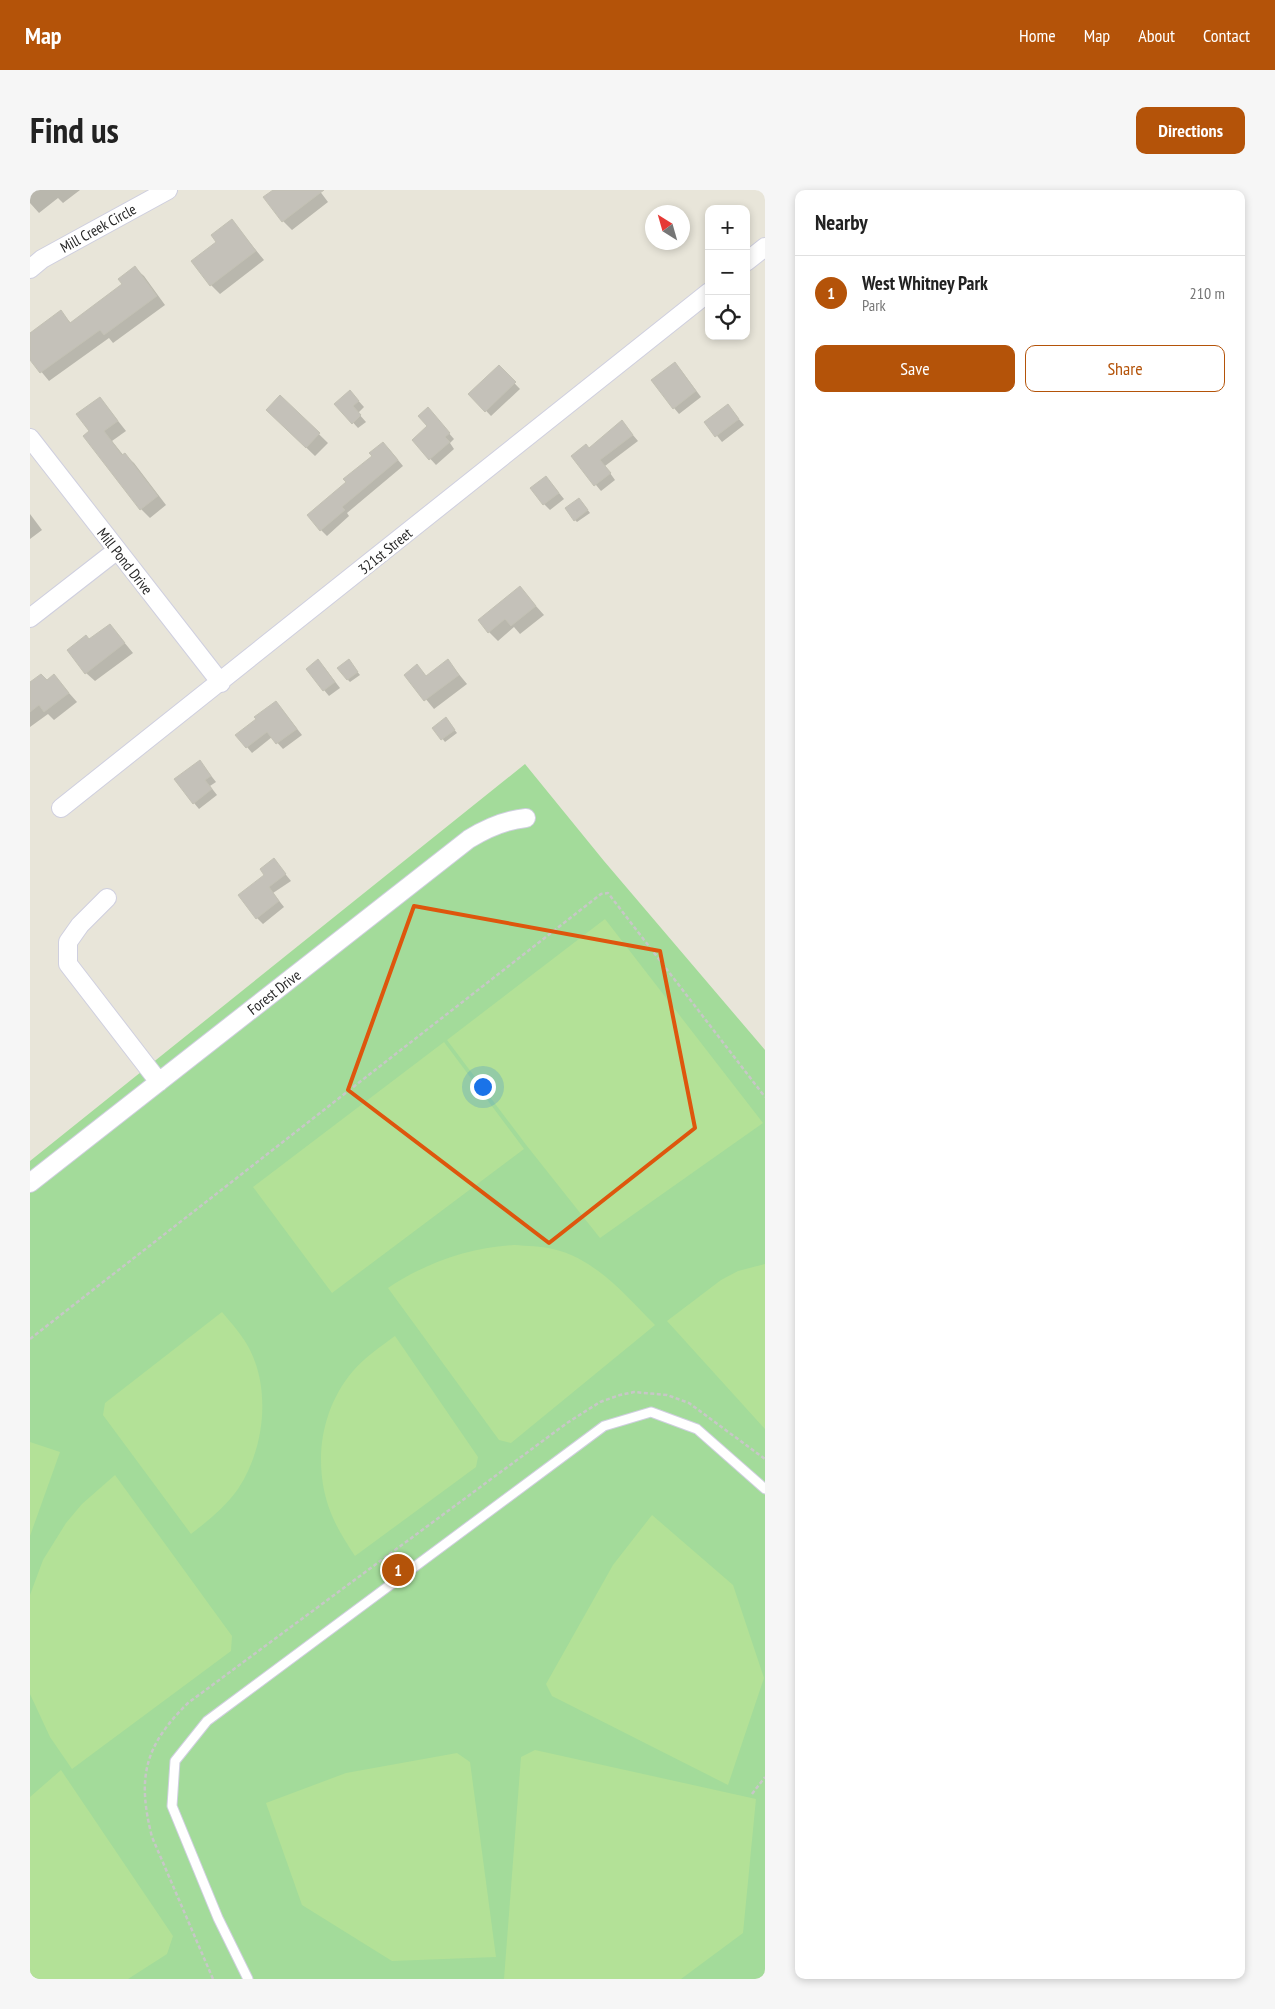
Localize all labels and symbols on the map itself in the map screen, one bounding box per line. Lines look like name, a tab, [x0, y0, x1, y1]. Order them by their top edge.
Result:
street label: Mill Creek Circle	[57, 199, 139, 257]
north arrow	[645, 205, 690, 250]
street label: Mill Pond Drive	[93, 524, 157, 598]
street label: 321st Street	[354, 524, 416, 578]
street label: Forest Drive	[243, 965, 305, 1019]
your location	[470, 1074, 496, 1100]
pin: 1	[382, 1551, 414, 1589]

